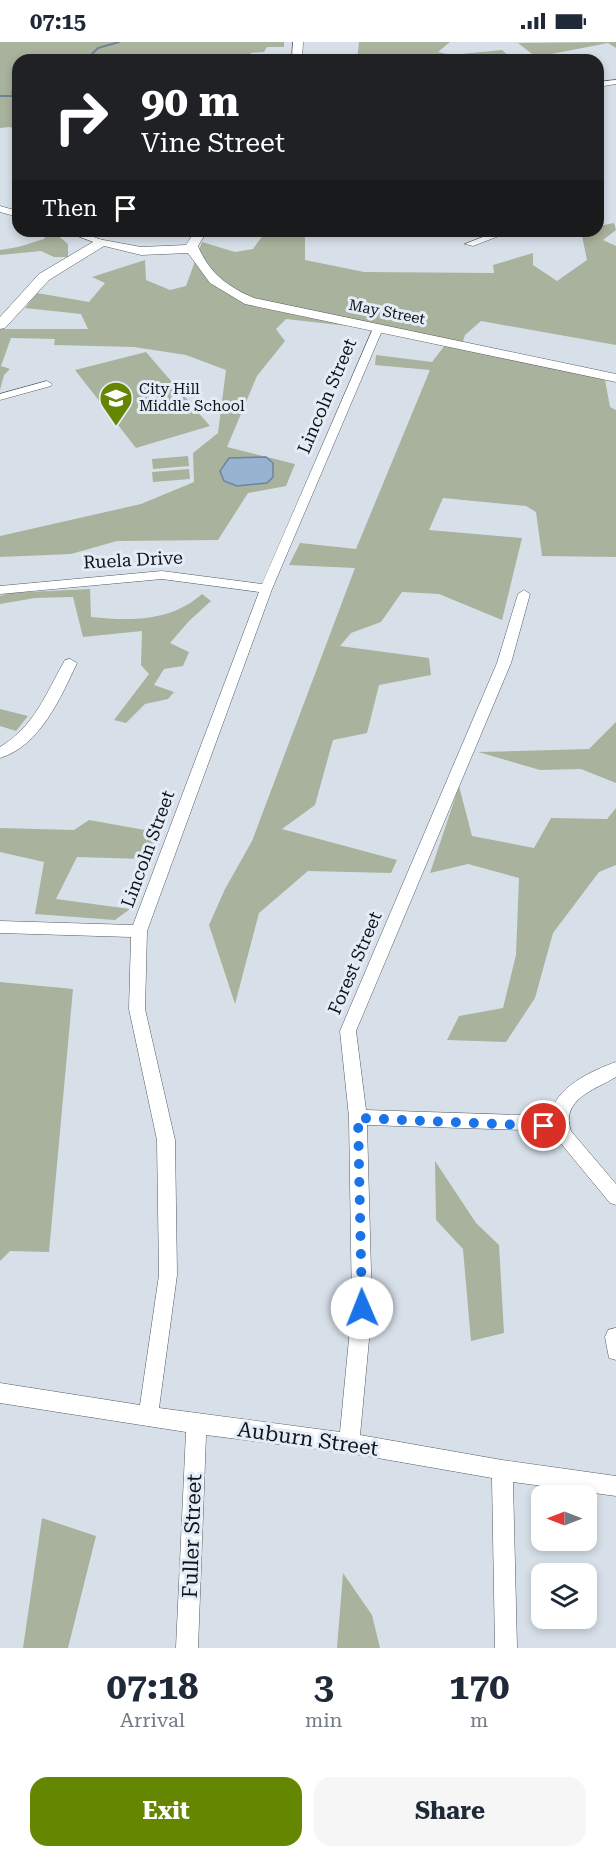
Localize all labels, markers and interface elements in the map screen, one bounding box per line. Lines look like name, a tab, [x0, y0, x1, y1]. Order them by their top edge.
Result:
text: 07:15	[30, 9, 86, 34]
text: 90 m	[141, 77, 239, 126]
icon: right	[42, 78, 120, 156]
text: Vine Street	[141, 127, 285, 159]
icon: arrive	[109, 192, 142, 225]
text: Then	[42, 196, 97, 221]
street label: May Street	[347, 296, 427, 328]
street label: Lincoln Street	[293, 335, 360, 457]
school or university icon: City Hill Middle School	[98, 380, 134, 427]
place label: City Hill Middle School	[139, 380, 245, 415]
street label: Ruela Drive	[83, 546, 184, 573]
street label: Lincoln Street	[117, 787, 179, 910]
street label: Forest Street	[323, 908, 386, 1017]
pin	[518, 1100, 569, 1151]
icon: arrive	[527, 1109, 560, 1142]
position arrow	[330, 1276, 394, 1340]
street label: Auburn Street	[236, 1417, 380, 1461]
street label: Fuller Street	[178, 1473, 206, 1599]
north arrow	[531, 1485, 597, 1551]
map controls	[531, 1485, 597, 1629]
button: layers	[531, 1563, 597, 1629]
text: 07:18	[107, 1666, 198, 1708]
text: 3	[314, 1666, 334, 1708]
text: 170	[449, 1666, 509, 1708]
text: Arrival	[120, 1708, 185, 1732]
text: min	[305, 1708, 342, 1732]
text: m	[470, 1708, 488, 1732]
button: Exit	[30, 1777, 302, 1846]
button: Share	[314, 1777, 586, 1846]

